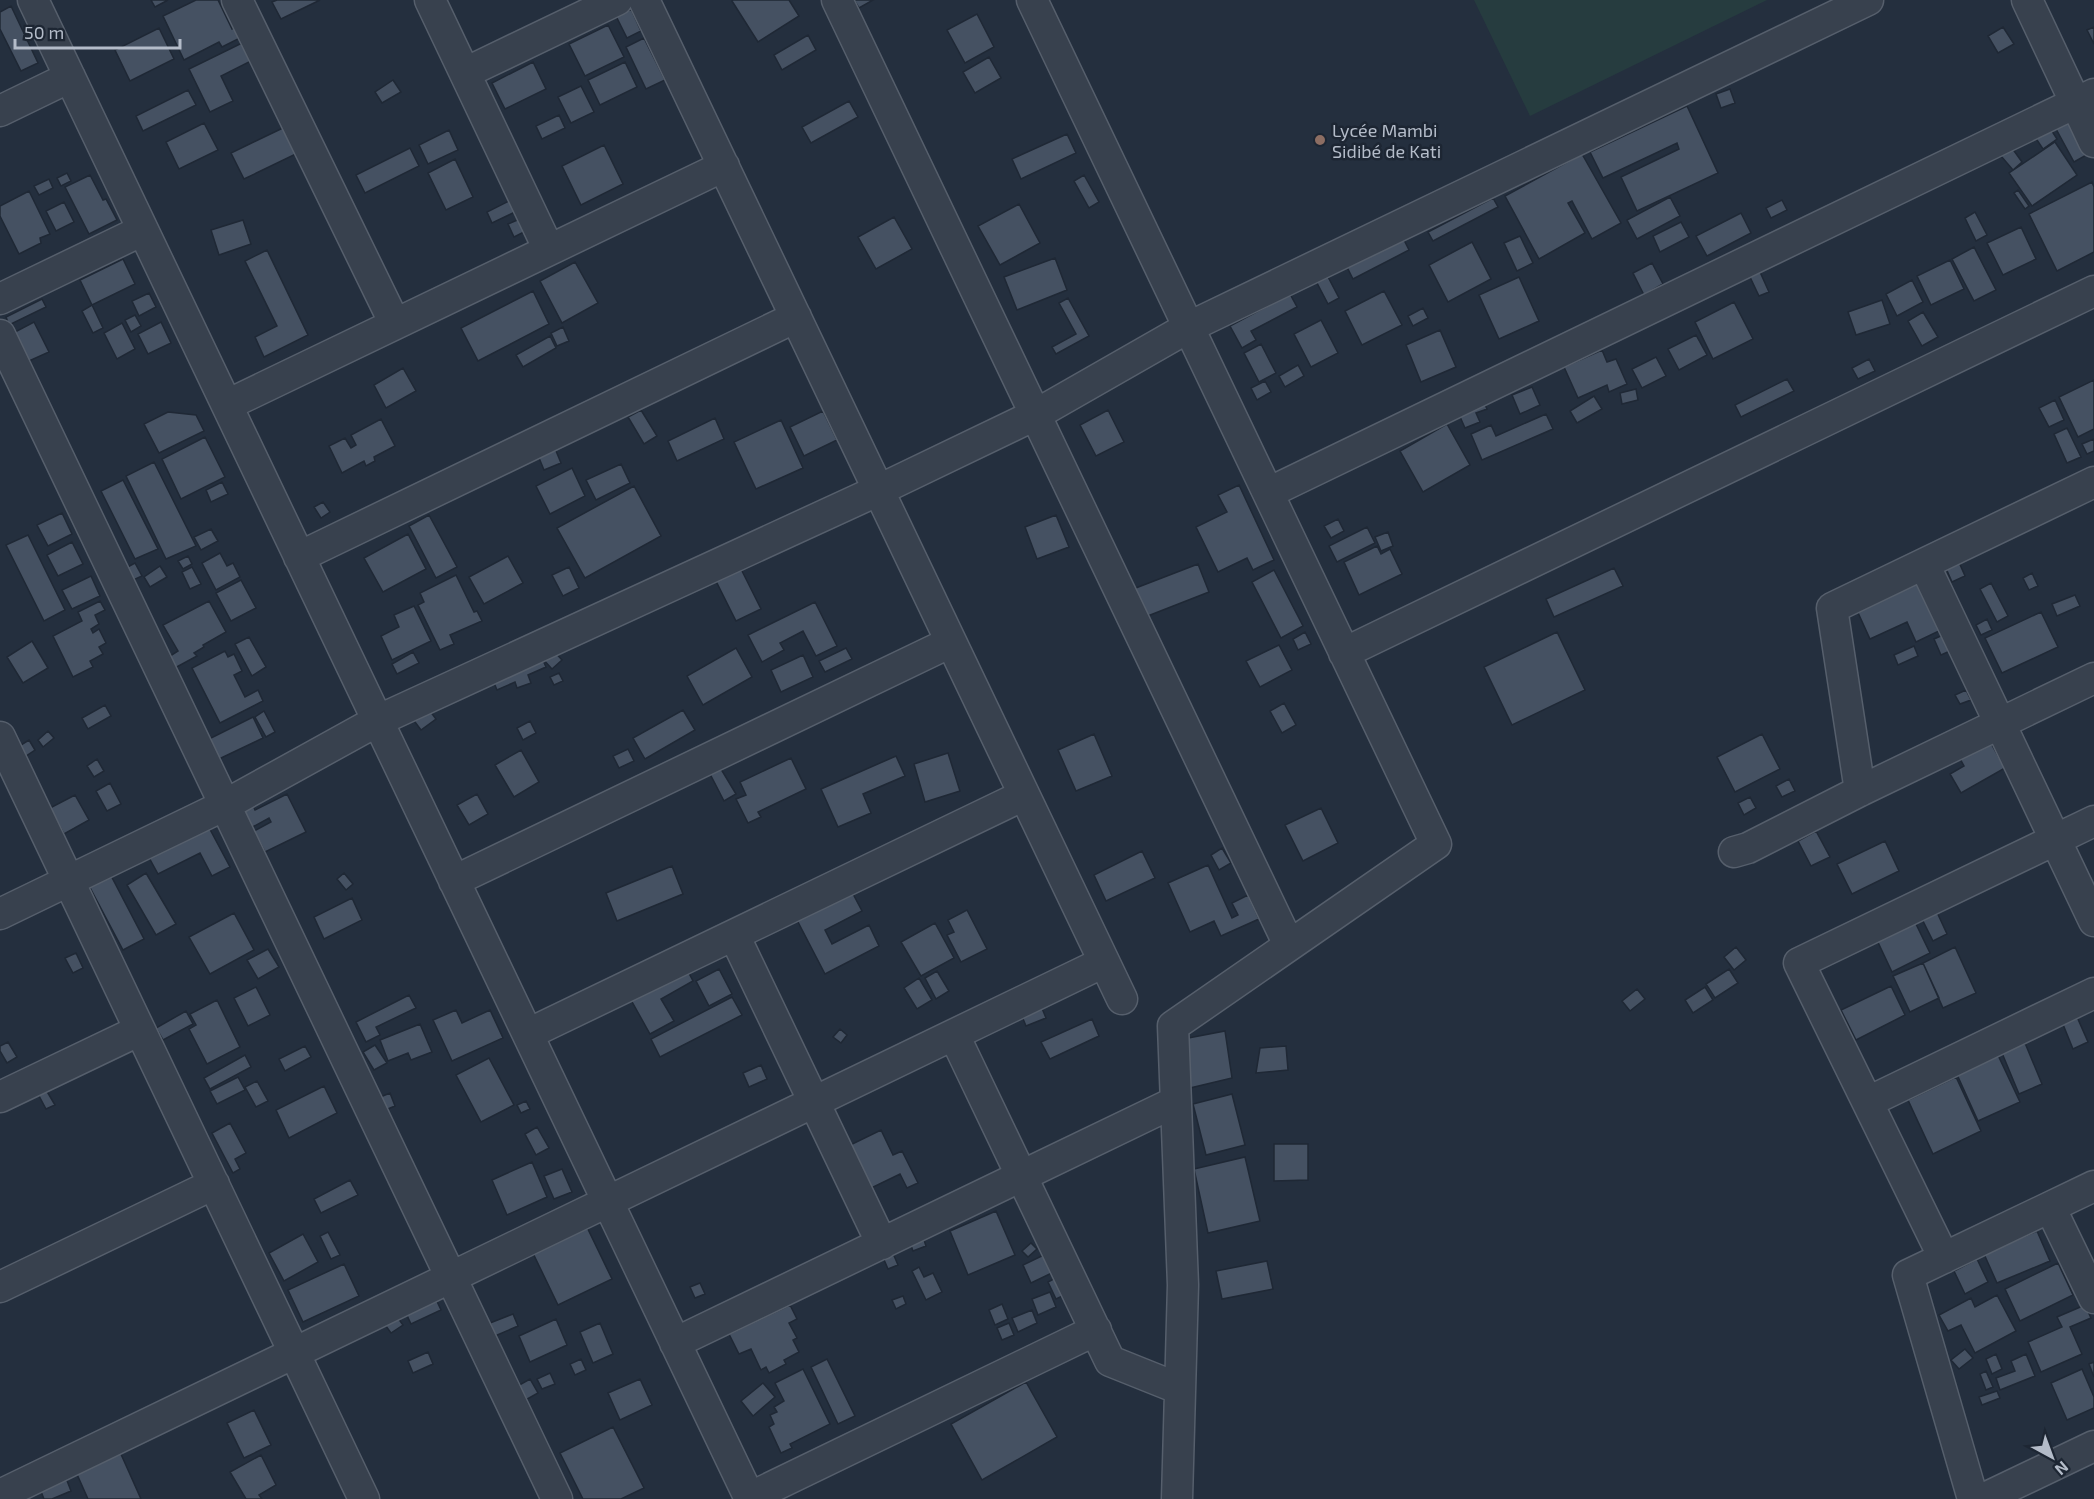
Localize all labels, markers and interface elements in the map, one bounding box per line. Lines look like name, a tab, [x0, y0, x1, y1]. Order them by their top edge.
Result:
scale bar	[15, 12, 180, 50]
text: 50 m	[24, 21, 64, 43]
place label: Lycée Mambi Sidibé de Kati	[1332, 119, 1441, 162]
marker: Lycée Mambi Sidibé de Kati	[1313, 133, 1327, 147]
north arrow	[2022, 1427, 2082, 1487]
text: N	[2052, 1458, 2073, 1480]

